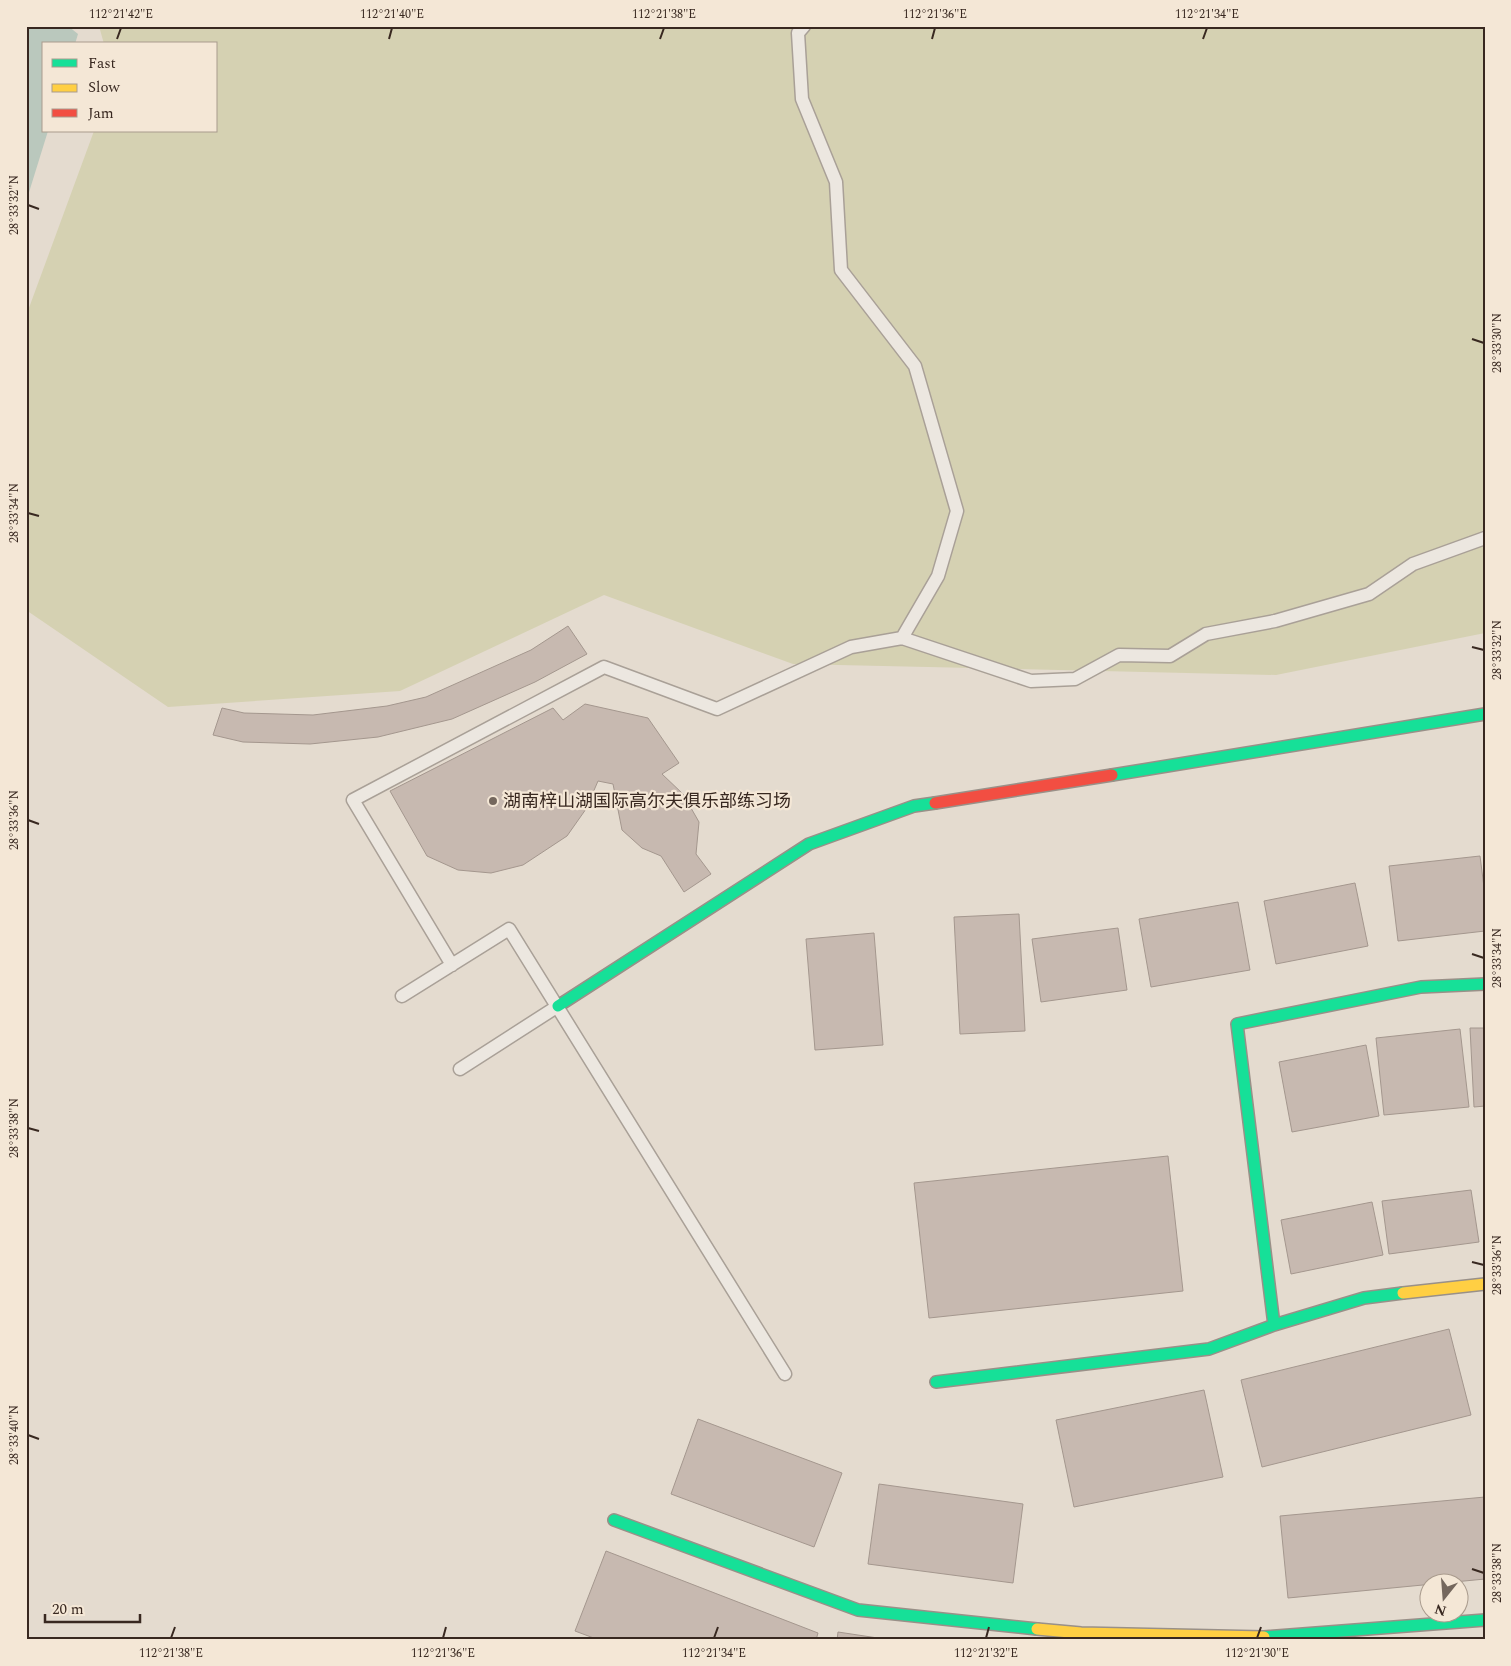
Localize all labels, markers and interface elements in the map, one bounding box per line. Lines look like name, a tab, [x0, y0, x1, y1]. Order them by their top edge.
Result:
text: 112°21'42"E	[89, 5, 153, 24]
text: 112°21'40"E	[360, 5, 424, 24]
text: 112°21'38"E	[632, 5, 696, 24]
text: 112°21'36"E	[903, 5, 967, 24]
text: 112°21'34"E	[1175, 5, 1239, 24]
legend	[42, 42, 218, 132]
text: Fast	[88, 52, 116, 75]
text: Slow	[88, 76, 120, 99]
text: Jam	[88, 102, 114, 125]
text: 28°33'32"N	[5, 175, 24, 235]
text: 28°33'30"N	[1488, 313, 1507, 373]
text: 28°33'34"N	[5, 483, 24, 543]
text: 28°33'32"N	[1488, 620, 1507, 680]
place label: 湖南梓山湖国际高尔夫俱乐部练习场	[503, 788, 791, 815]
text: 28°33'36"N	[5, 790, 24, 850]
marker: 湖南梓山湖国际高尔夫俱乐部练习场	[487, 795, 499, 807]
text: 28°33'34"N	[1488, 928, 1507, 988]
text: 28°33'38"N	[5, 1098, 24, 1158]
text: 28°33'36"N	[1488, 1235, 1507, 1295]
text: 28°33'40"N	[5, 1405, 24, 1465]
text: 28°33'38"N	[1488, 1543, 1507, 1603]
north arrow	[1418, 1574, 1468, 1624]
scale bar	[45, 1591, 140, 1623]
text: 20 m	[52, 1598, 84, 1621]
text: N	[1432, 1598, 1449, 1622]
text: 112°21'38"E	[139, 1644, 203, 1663]
text: 112°21'36"E	[411, 1644, 475, 1663]
text: 112°21'34"E	[682, 1644, 746, 1663]
text: 112°21'32"E	[954, 1644, 1018, 1663]
text: 112°21'30"E	[1225, 1644, 1289, 1663]

